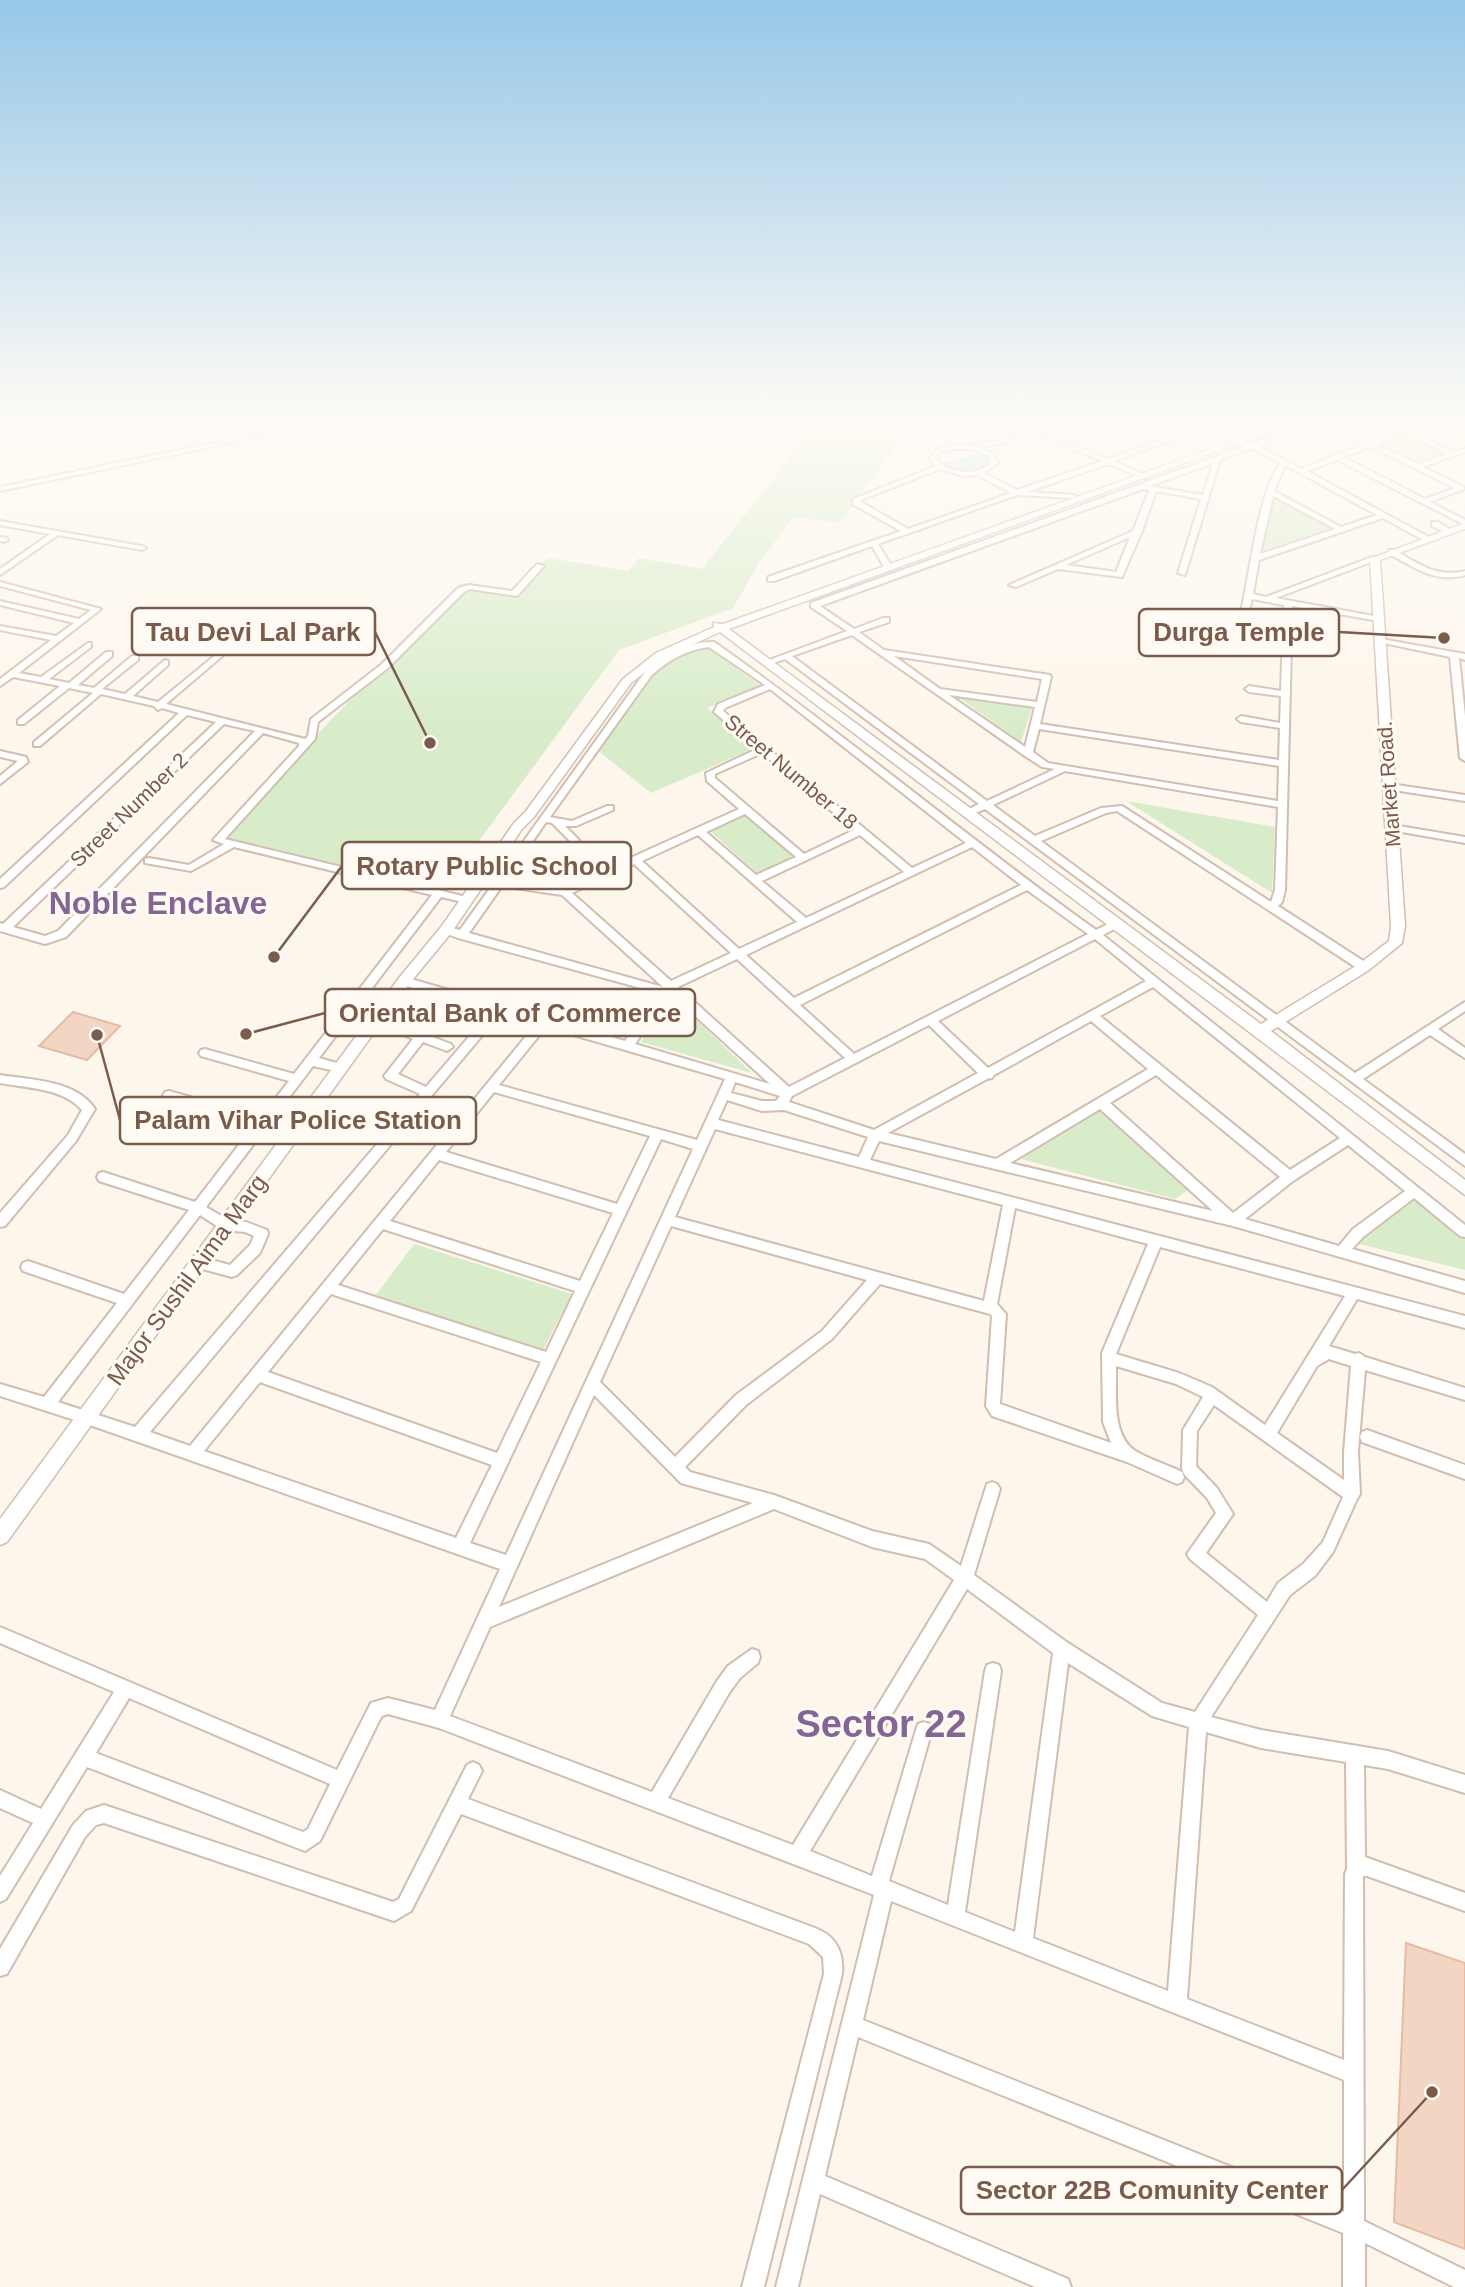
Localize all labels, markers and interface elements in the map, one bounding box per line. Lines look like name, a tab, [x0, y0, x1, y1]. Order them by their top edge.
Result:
callout: Tau Devi Lal Park	[132, 608, 375, 655]
callout: Durga Temple	[1139, 609, 1339, 656]
text: Tau Devi Lal Park	[146, 617, 361, 647]
text: Durga Temple	[1153, 617, 1325, 647]
street label: Street Number 18	[720, 710, 862, 834]
street label: Market Road.	[1373, 720, 1404, 848]
street label: Street Number 2	[65, 748, 192, 871]
callout: Rotary Public School	[342, 842, 631, 889]
text: Rotary Public School	[356, 851, 618, 881]
district label: Noble Enclave	[49, 885, 267, 921]
callout: Oriental Bank of Commerce	[325, 989, 695, 1036]
text: Oriental Bank of Commerce	[339, 998, 681, 1028]
callout: Palam Vihar Police Station	[120, 1097, 476, 1144]
text: Palam Vihar Police Station	[134, 1105, 462, 1135]
street label: Major Sushil Aima Marg	[101, 1169, 272, 1390]
district label: Sector 22	[795, 1703, 967, 1745]
callout: Sector 22B Comunity Center	[961, 2167, 1342, 2214]
text: Sector 22B Comunity Center	[976, 2175, 1328, 2205]

